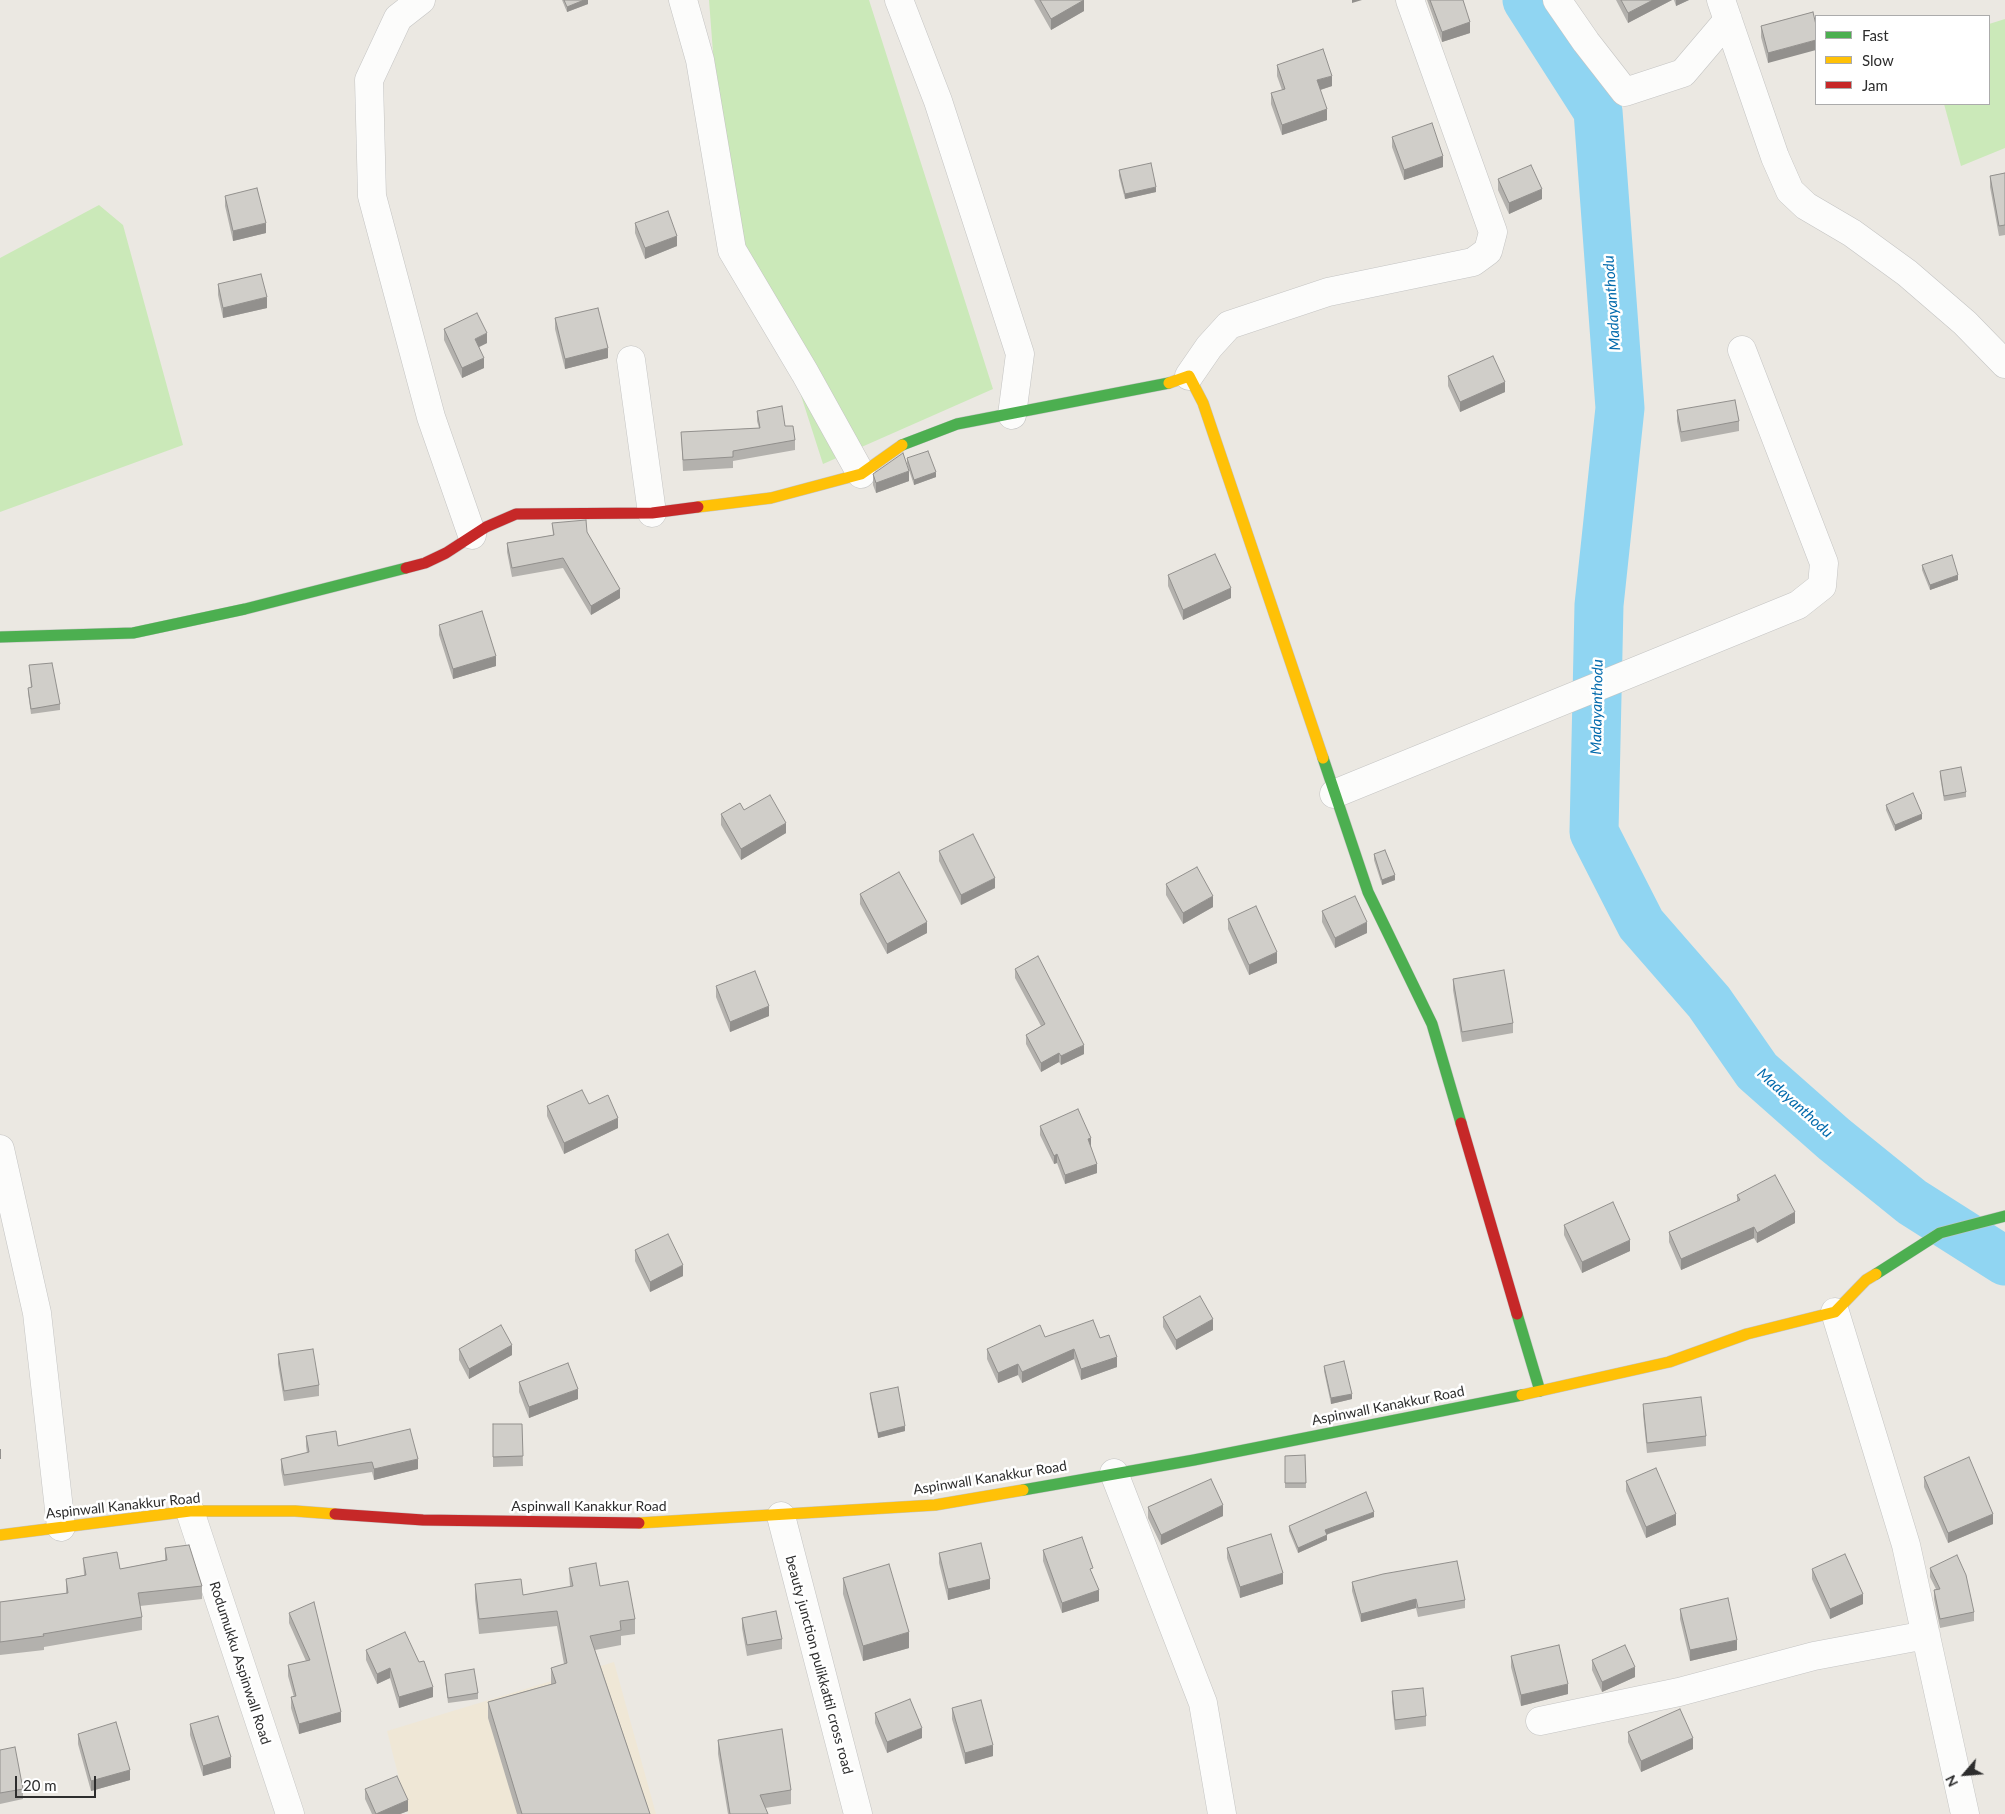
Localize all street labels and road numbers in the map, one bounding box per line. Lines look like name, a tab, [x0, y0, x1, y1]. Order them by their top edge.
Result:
street label: Aspinwall Kanakkur Road	[1310, 1383, 1466, 1429]
street label: Aspinwall Kanakkur Road	[912, 1458, 1068, 1498]
street label: Aspinwall Kanakkur Road	[45, 1490, 201, 1522]
street label: Aspinwall Kanakkur Road	[511, 1498, 667, 1514]
street label: beauty junction pulikkattil cross road	[782, 1554, 856, 1776]
street label: Rodumukku Aspinwall Road	[206, 1579, 274, 1747]

